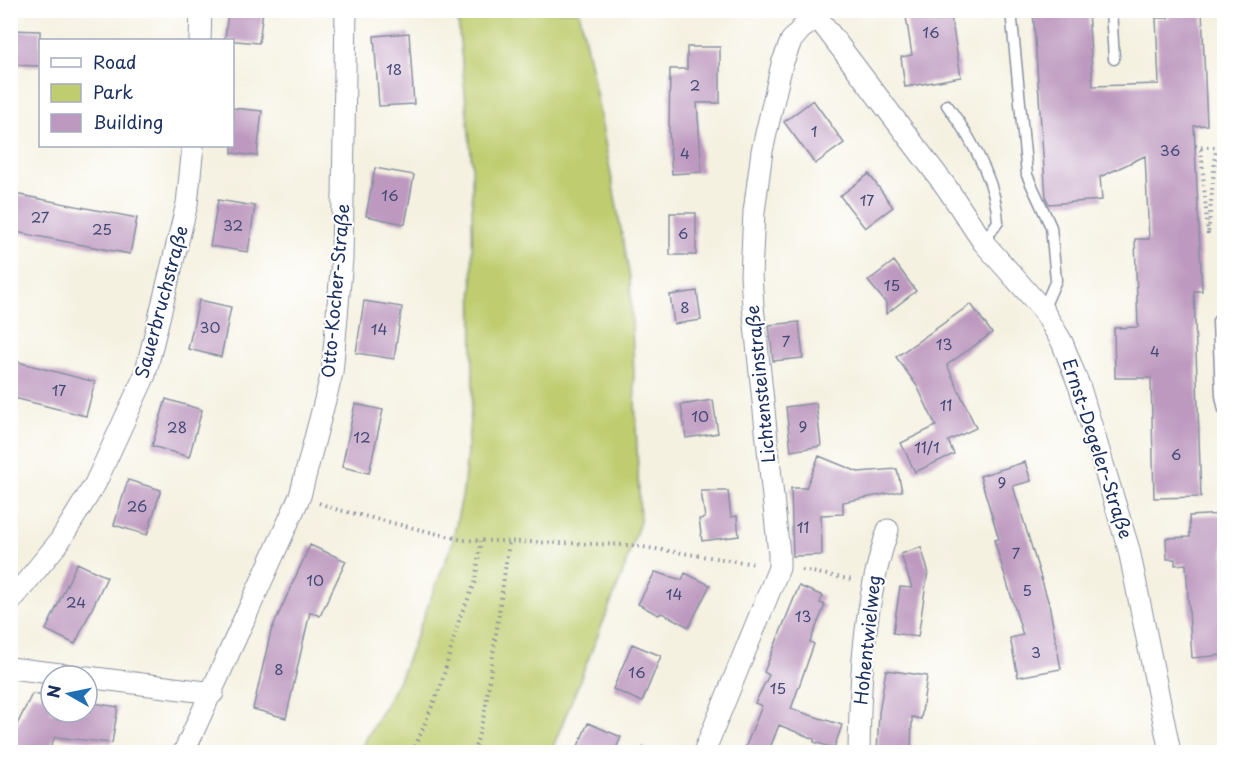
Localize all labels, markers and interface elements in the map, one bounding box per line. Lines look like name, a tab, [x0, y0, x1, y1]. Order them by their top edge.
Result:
house number: 16	[922, 20, 940, 43]
legend	[39, 39, 234, 147]
text: Road	[93, 48, 137, 75]
house number: 18	[386, 57, 402, 80]
house number: 2	[690, 73, 700, 96]
text: Park	[93, 78, 133, 105]
text: Building	[93, 108, 163, 135]
house number: 1	[811, 119, 817, 142]
house number: 36	[1160, 138, 1180, 161]
house number: 4	[680, 141, 690, 164]
house number: 16	[381, 183, 399, 206]
house number: 17	[860, 188, 874, 211]
street label: Otto-Kocher-Straße	[313, 203, 356, 379]
house number: 27	[31, 205, 50, 228]
house number: 32	[223, 213, 243, 236]
house number: 25	[92, 217, 112, 240]
house number: 6	[678, 221, 688, 244]
street label: Sauerbruchstraße	[127, 222, 194, 381]
house number: 15	[884, 273, 900, 296]
house number: 8	[680, 295, 690, 318]
street label: Lichtensteinstraße	[738, 304, 781, 464]
house number: 30	[200, 315, 220, 338]
house number: 14	[371, 317, 387, 340]
house number: 7	[782, 329, 791, 352]
house number: 13	[936, 332, 952, 355]
house number: 4	[1150, 339, 1160, 362]
street label: Ernst-Degeler-Straße	[1057, 355, 1140, 542]
house number: 17	[52, 378, 66, 401]
house number: 11	[940, 393, 952, 416]
house number: 10	[691, 404, 709, 427]
house number: 9	[799, 414, 807, 437]
house number: 28	[167, 415, 187, 438]
house number: 12	[353, 425, 371, 448]
house number: 11/1	[914, 435, 940, 458]
house number: 6	[1171, 442, 1181, 465]
house number: 9	[998, 470, 1006, 493]
house number: 26	[127, 494, 147, 517]
house number: 11	[797, 515, 809, 538]
house number: 7	[1012, 541, 1021, 564]
house number: 10	[306, 568, 324, 591]
street label: Hohentwielweg	[846, 573, 887, 706]
house number: 5	[1022, 578, 1032, 601]
house number: 14	[666, 582, 682, 605]
house number: 24	[66, 590, 86, 613]
house number: 13	[795, 604, 811, 627]
house number: 3	[1031, 640, 1041, 663]
house number: 8	[274, 657, 284, 680]
house number: 16	[628, 660, 646, 683]
north arrow	[39, 664, 99, 724]
house number: 15	[770, 676, 786, 699]
text: N	[40, 683, 66, 700]

